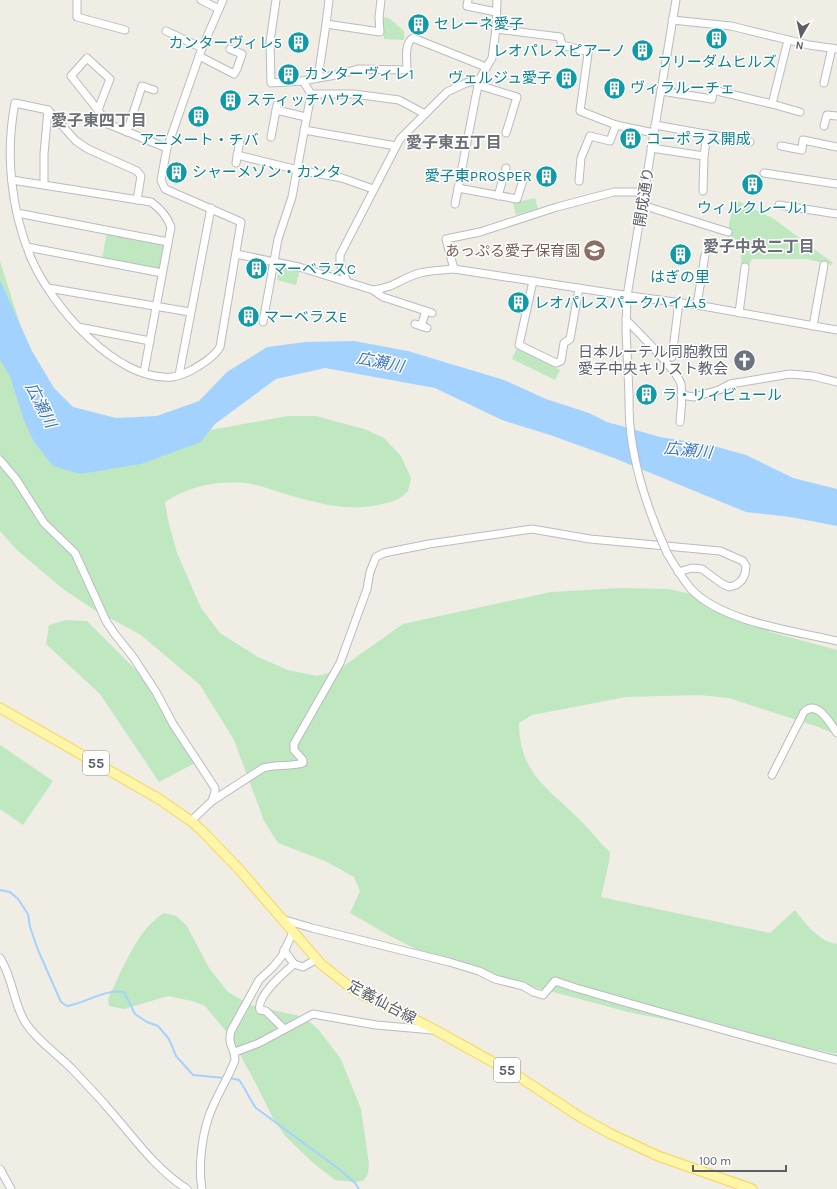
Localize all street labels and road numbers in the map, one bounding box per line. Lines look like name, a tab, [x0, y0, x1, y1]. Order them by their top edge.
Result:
street label: 開成通り	[630, 166, 658, 228]
road number: 55	[83, 751, 109, 775]
street label: 定義仙台線	[345, 976, 419, 1028]
road number: 55	[494, 1058, 520, 1082]

